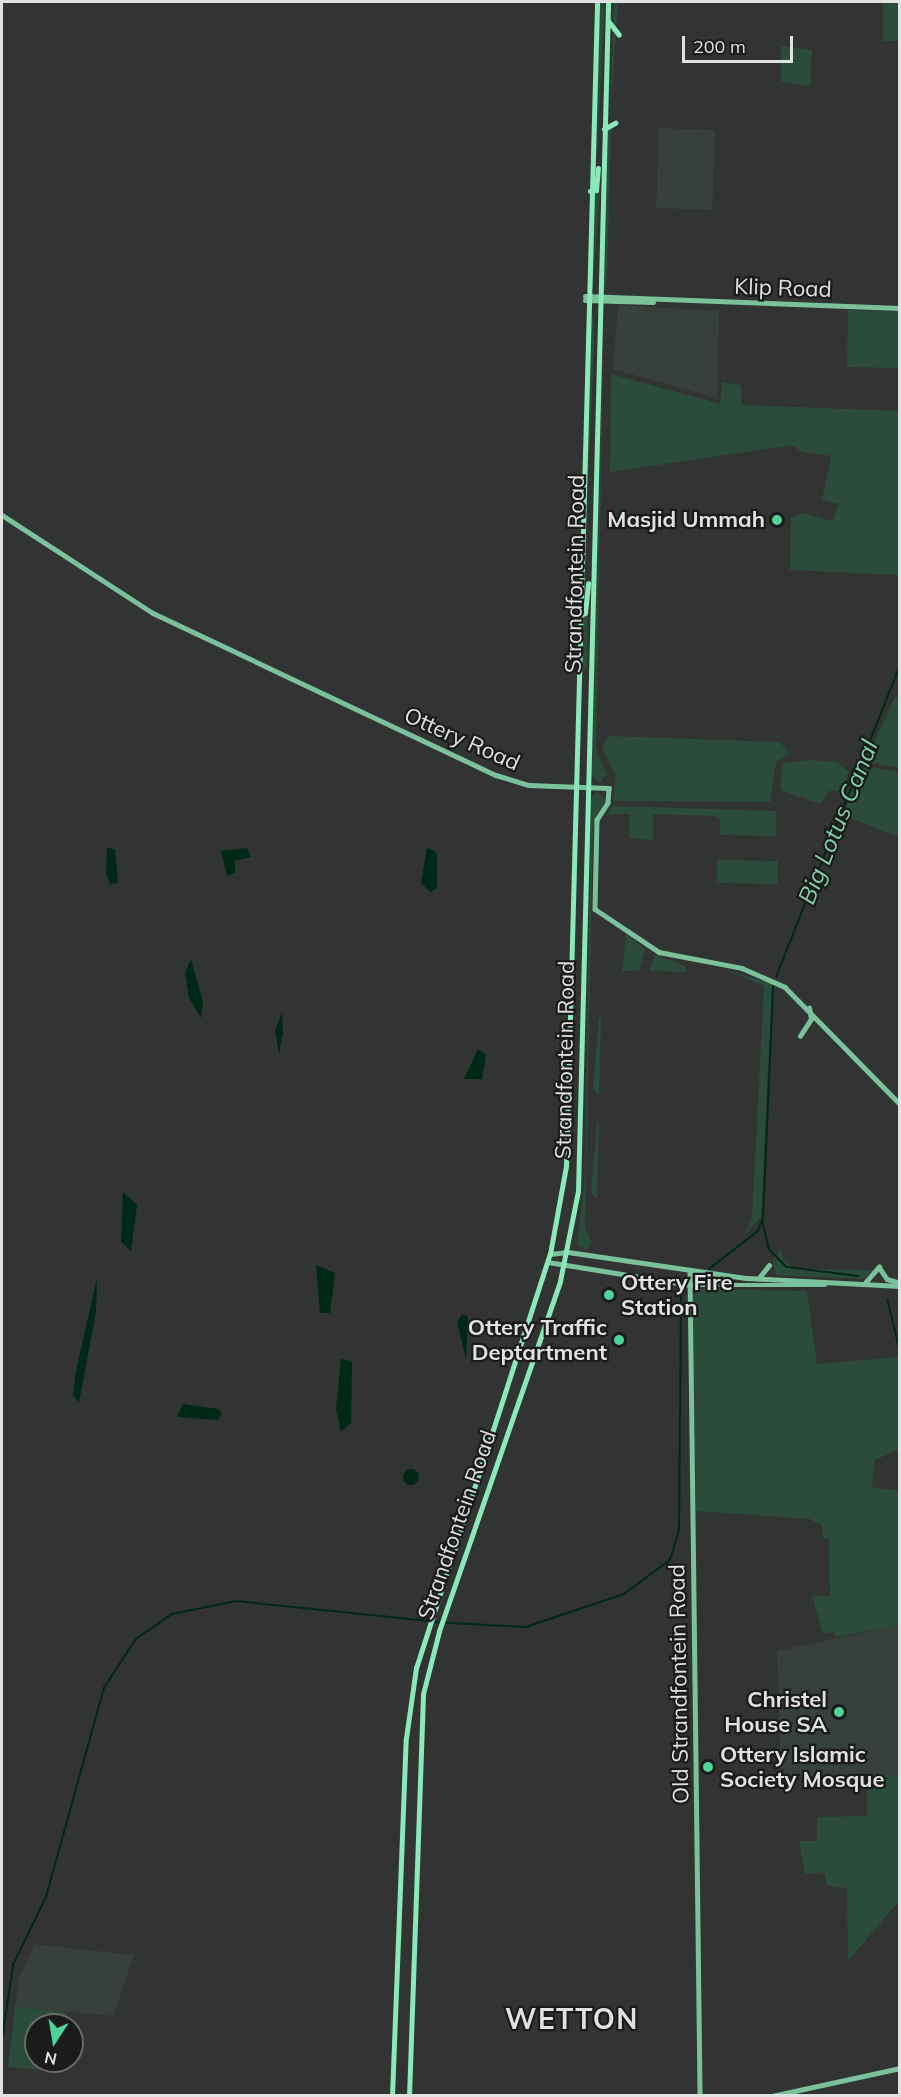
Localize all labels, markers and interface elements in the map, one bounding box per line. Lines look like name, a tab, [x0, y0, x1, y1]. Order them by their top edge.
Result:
scale bar	[685, 24, 796, 62]
text: 200 m	[693, 35, 746, 58]
street label: Klip Road	[734, 273, 832, 303]
street label: Strandfontein Road	[560, 475, 590, 673]
place label: Masjid Ummah	[607, 507, 765, 533]
marker: Masjid Ummah	[770, 513, 784, 527]
street label: Ottery Road	[400, 702, 524, 776]
water label: Big Lotus Canal	[792, 736, 884, 908]
street label: Strandfontein Road	[550, 961, 580, 1159]
place label: Ottery Fire Station	[621, 1269, 732, 1320]
marker: Ottery Fire Station	[602, 1288, 616, 1302]
place label: Ottery Traffic Deptartment	[468, 1314, 607, 1366]
marker: Ottery Traffic Deptartment	[612, 1333, 626, 1347]
street label: Strandfontein Road	[412, 1427, 502, 1623]
street label: Old Strandfontein Road	[664, 1564, 694, 1804]
place label: Christel House SA	[724, 1686, 827, 1738]
marker: Christel House SA	[832, 1705, 846, 1719]
place label: Ottery Islamic Society Mosque	[720, 1741, 885, 1792]
marker: Ottery Islamic Society Mosque	[701, 1760, 715, 1774]
district label: WETTON	[505, 2002, 639, 2036]
north arrow	[24, 2013, 84, 2073]
text: N	[43, 2048, 59, 2070]

